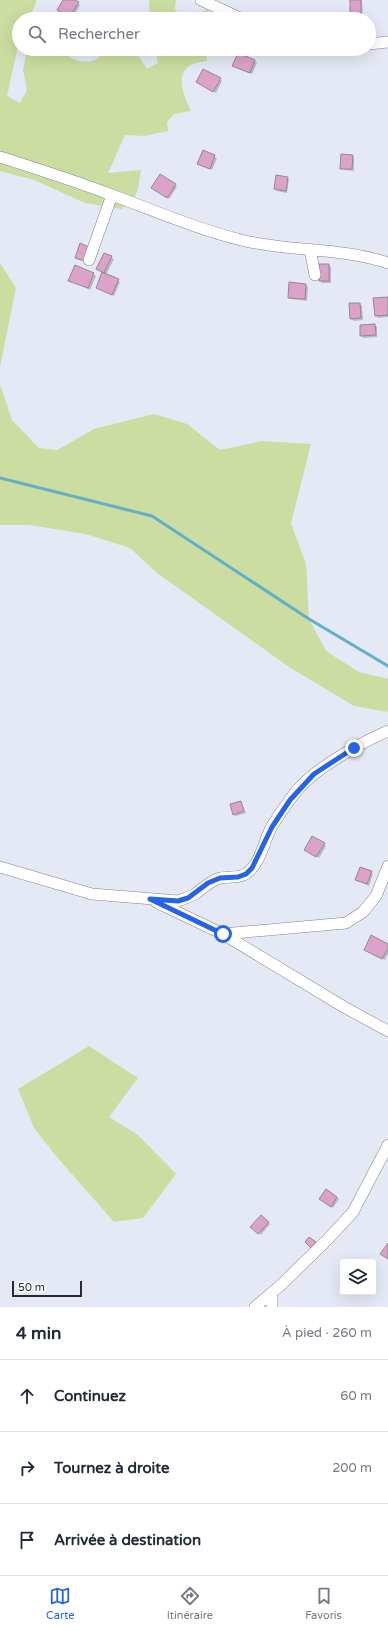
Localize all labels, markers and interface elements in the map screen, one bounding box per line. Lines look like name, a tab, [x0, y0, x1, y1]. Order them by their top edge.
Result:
search box	[12, 12, 376, 56]
icon: search	[26, 23, 48, 45]
text: Rechercher	[58, 25, 140, 43]
route end	[345, 739, 363, 757]
route start	[214, 925, 232, 943]
map controls	[340, 1259, 376, 1295]
button: layers	[340, 1259, 376, 1295]
scale bar	[12, 1279, 82, 1298]
text: 50 m	[18, 1281, 45, 1294]
text: 4 min	[16, 1323, 61, 1344]
text: À pied · 260 m	[282, 1325, 372, 1341]
icon: ahead	[16, 1385, 38, 1407]
text: Continuez	[54, 1387, 126, 1405]
text: 60 m	[340, 1388, 372, 1404]
icon: right	[16, 1457, 38, 1479]
text: Tournez à droite	[54, 1459, 169, 1477]
text: 200 m	[332, 1460, 372, 1476]
icon: arrive	[16, 1529, 38, 1551]
text: Arrivée à destination	[54, 1531, 201, 1549]
tab: Carte	[46, 1585, 75, 1622]
tab: Itinéraire	[167, 1585, 213, 1622]
tab: Favoris	[305, 1585, 342, 1622]

